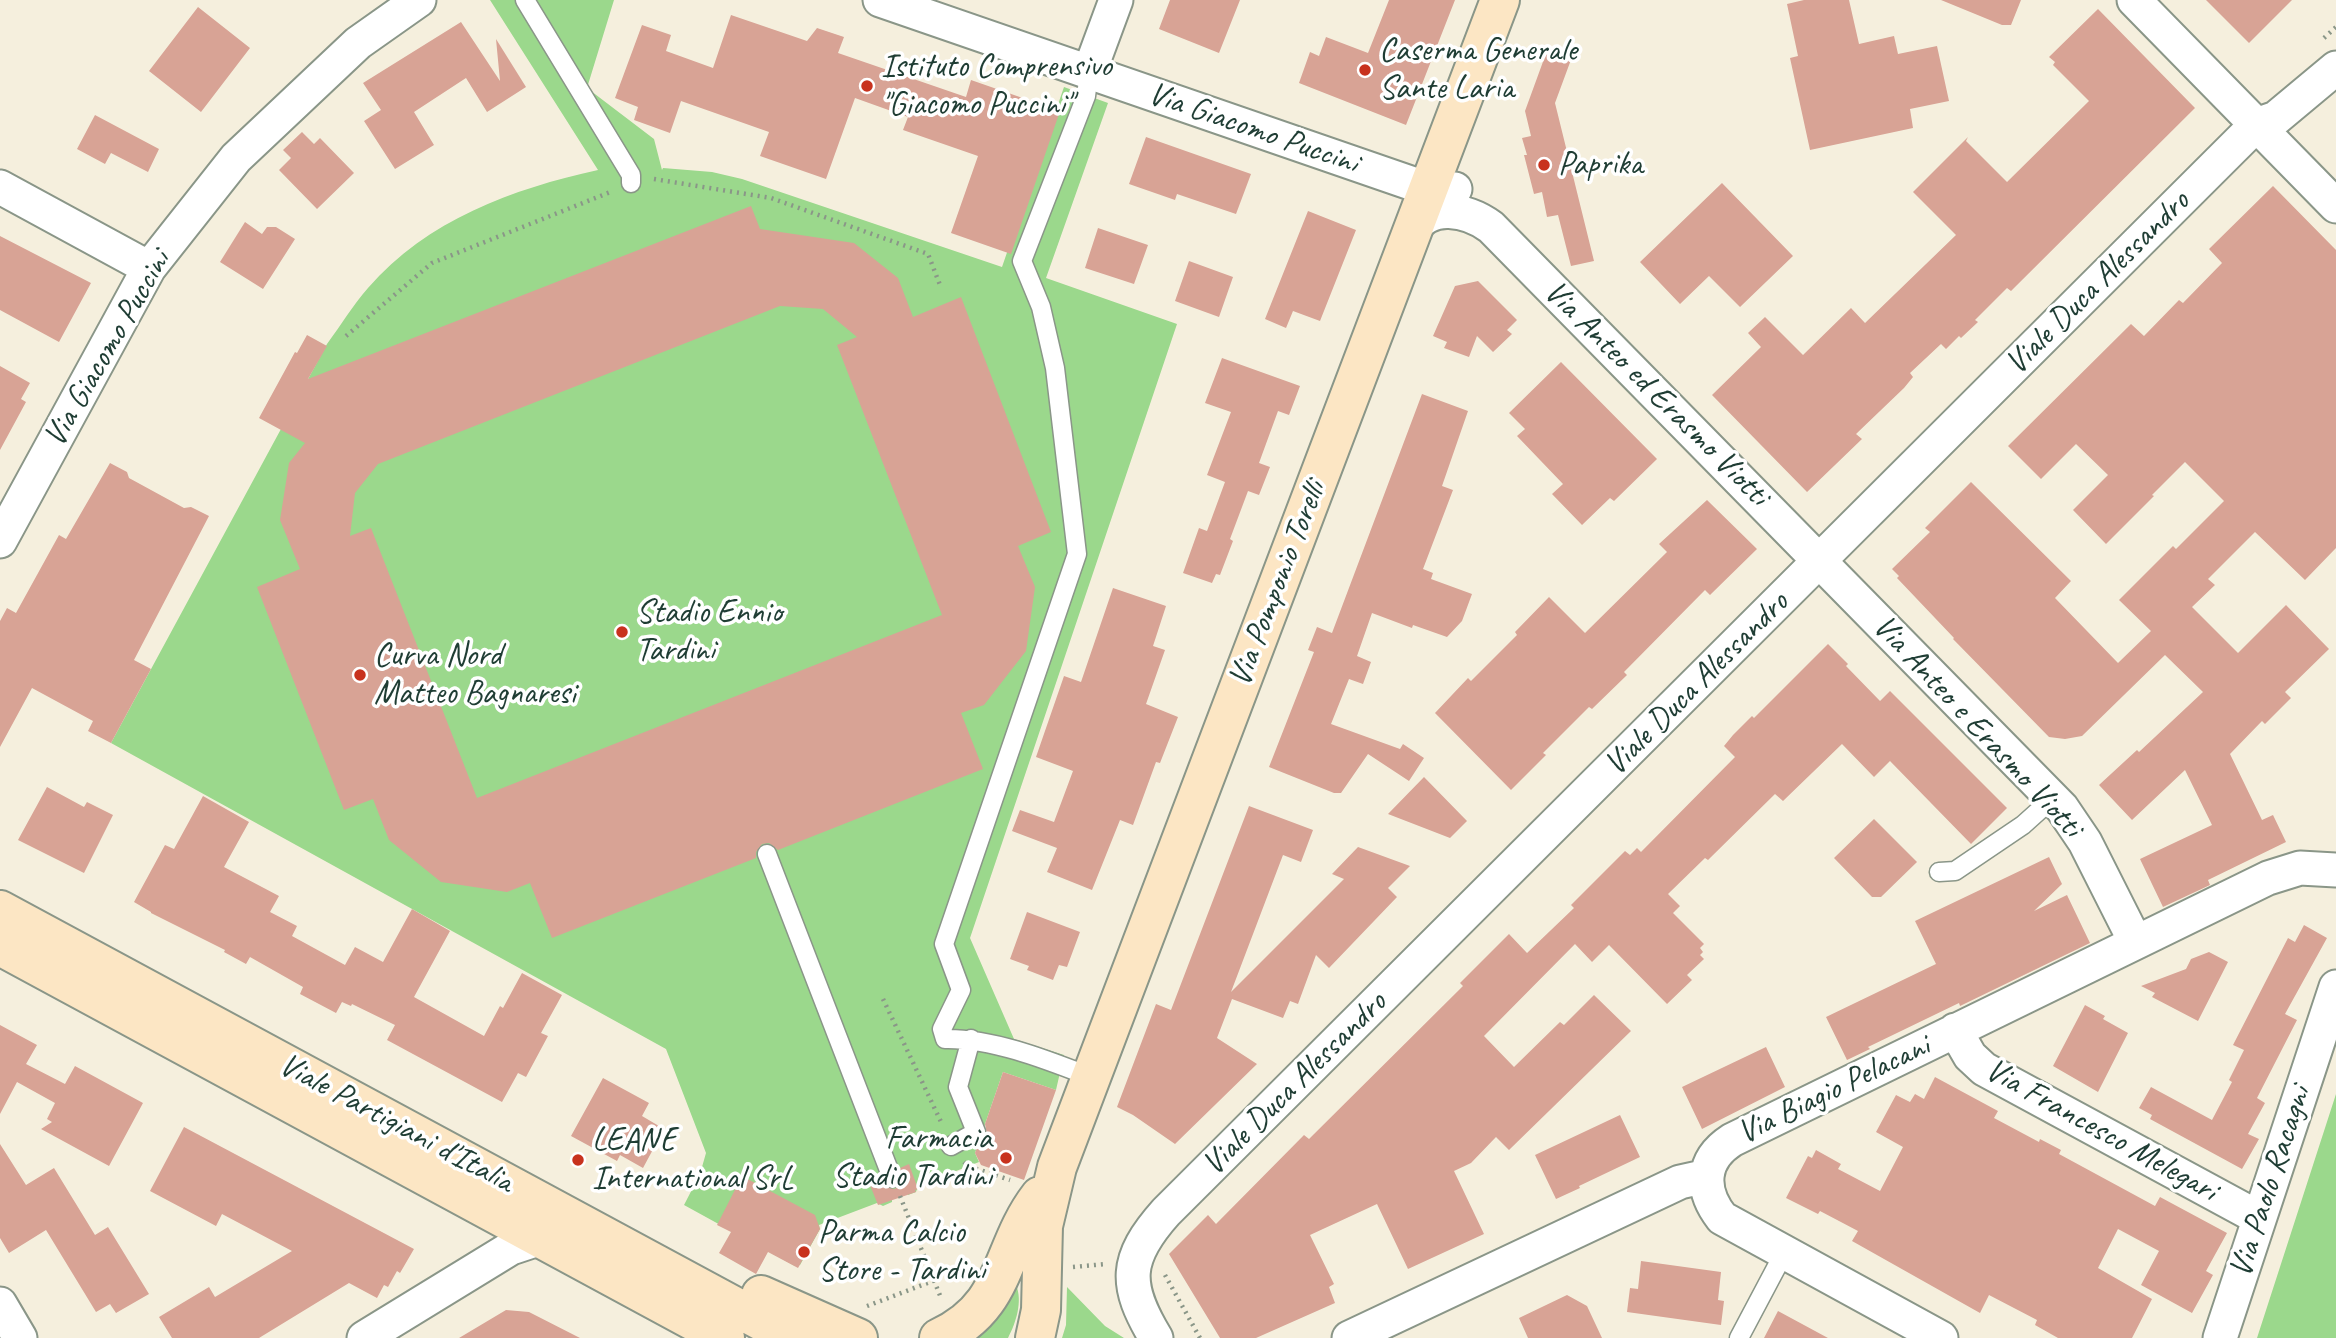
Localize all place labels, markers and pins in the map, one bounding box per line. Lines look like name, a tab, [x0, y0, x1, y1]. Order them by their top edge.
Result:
place label: Caserma Generale Sante Laria	[1379, 31, 1577, 109]
place label: Istituto Comprensivo "Giacomo Puccini"	[881, 47, 1112, 125]
marker: Caserma Generale Sante Laria	[1357, 62, 1373, 78]
marker: Istituto Comprensivo "Giacomo Puccini"	[859, 78, 875, 94]
place label: Paprika	[1558, 145, 1643, 185]
marker: Paprika	[1536, 157, 1552, 173]
place label: Stadio Ennio Tardini	[636, 593, 782, 671]
marker: Stadio Ennio Tardini	[614, 624, 630, 640]
place label: Curva Nord Matteo Bagnaresi	[374, 636, 576, 714]
marker: Curva Nord Matteo Bagnaresi	[352, 667, 368, 683]
place label: Farmacia Stadio Tardini	[833, 1119, 992, 1197]
place label: LEANE International SrL	[592, 1121, 793, 1199]
marker: Farmacia Stadio Tardini	[998, 1150, 1014, 1166]
marker: LEANE International SrL	[570, 1152, 586, 1168]
place label: Parma Calcio Store - Tardini	[818, 1213, 985, 1291]
marker: Parma Calcio Store - Tardini	[796, 1244, 812, 1260]

